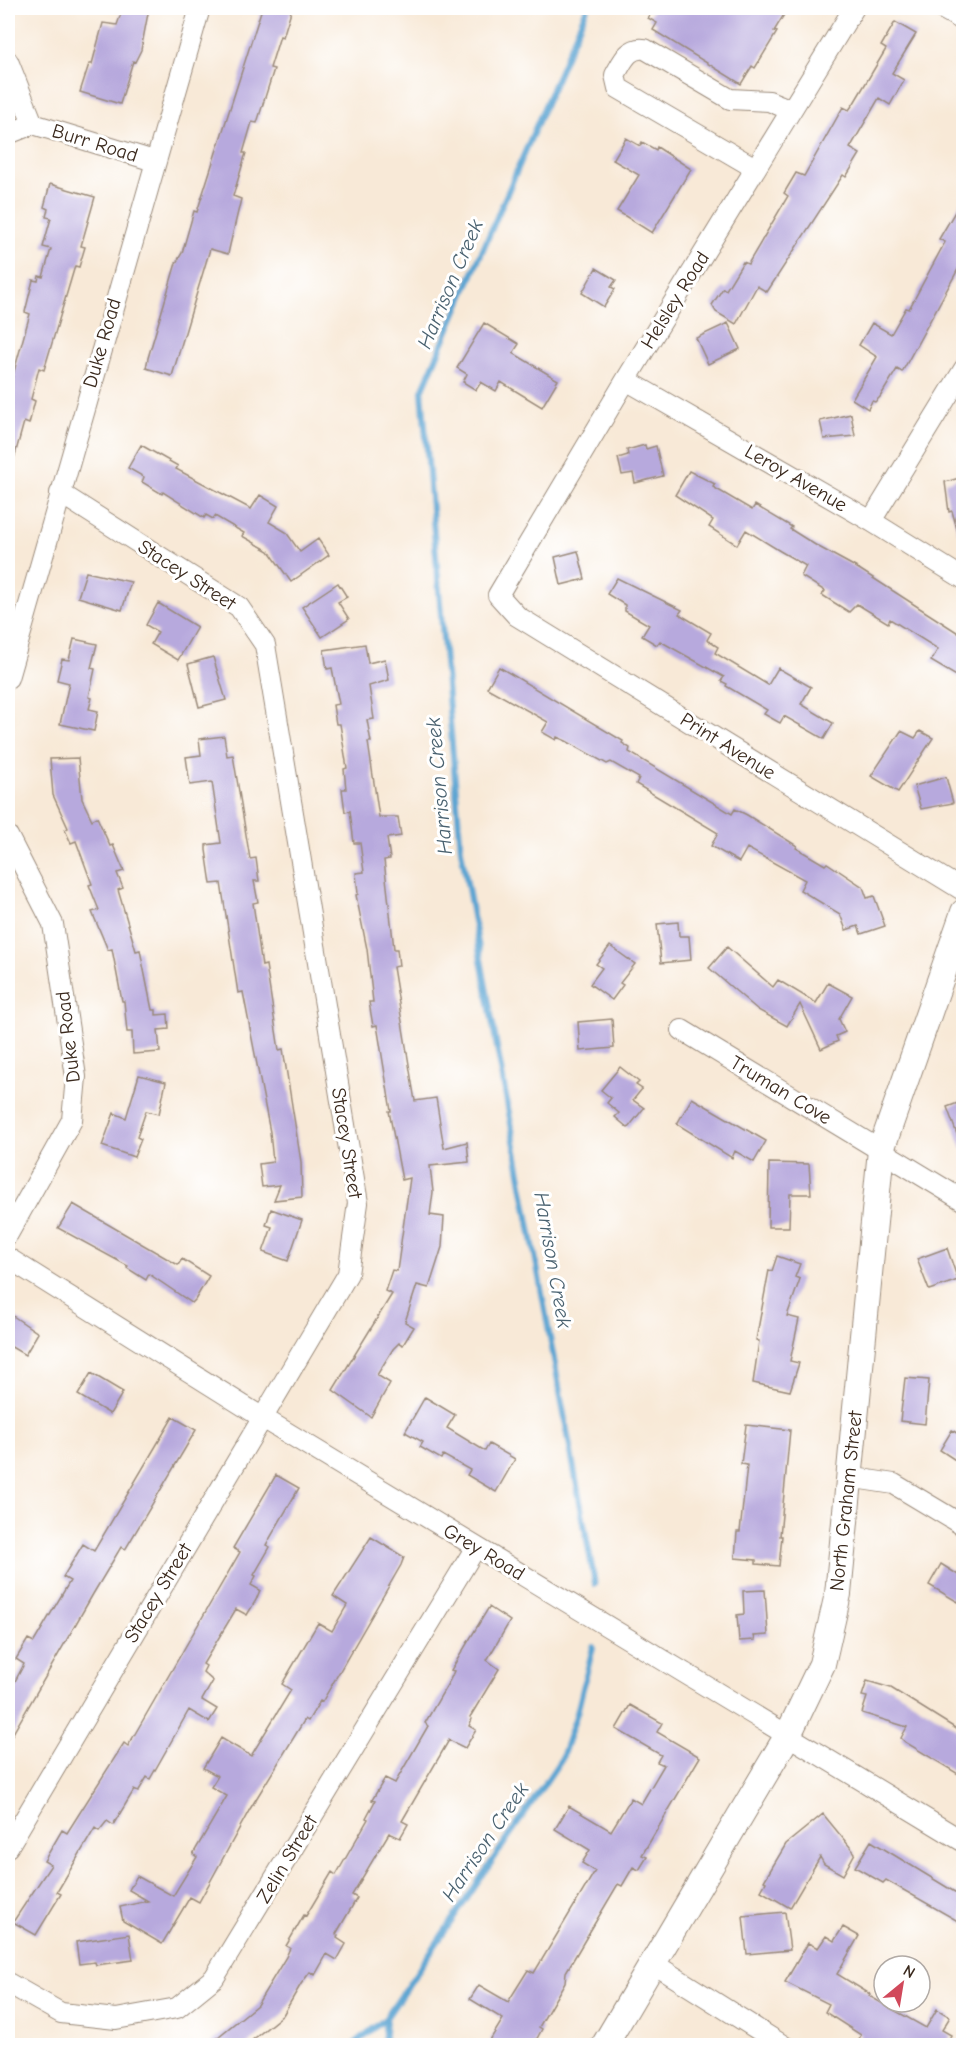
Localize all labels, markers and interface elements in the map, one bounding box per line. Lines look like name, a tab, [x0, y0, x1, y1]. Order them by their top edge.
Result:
street label: Burr Road	[49, 119, 141, 167]
water label: Harrison Creek	[412, 215, 488, 352]
street label: Helsley Road	[636, 247, 714, 353]
street label: Duke Road	[78, 296, 126, 390]
street label: Leroy Avenue	[741, 439, 851, 517]
street label: Stacey Street	[134, 535, 241, 616]
street label: Print Avenue	[676, 708, 780, 784]
water label: Harrison Creek	[421, 716, 457, 856]
street label: Duke Road	[51, 990, 85, 1084]
street label: Truman Cove	[726, 1051, 836, 1129]
street label: Stacey Street	[327, 1086, 367, 1201]
water label: Harrison Creek	[529, 1190, 577, 1331]
street label: North Graham Street	[825, 1408, 867, 1592]
street label: Grey Road	[439, 1519, 529, 1585]
street label: Stacey Street	[119, 1538, 197, 1647]
water label: Harrison Creek	[437, 1778, 534, 1906]
street label: Zelin Street	[252, 1810, 323, 1907]
north arrow	[872, 1954, 932, 2014]
text: N	[900, 1961, 918, 1982]

